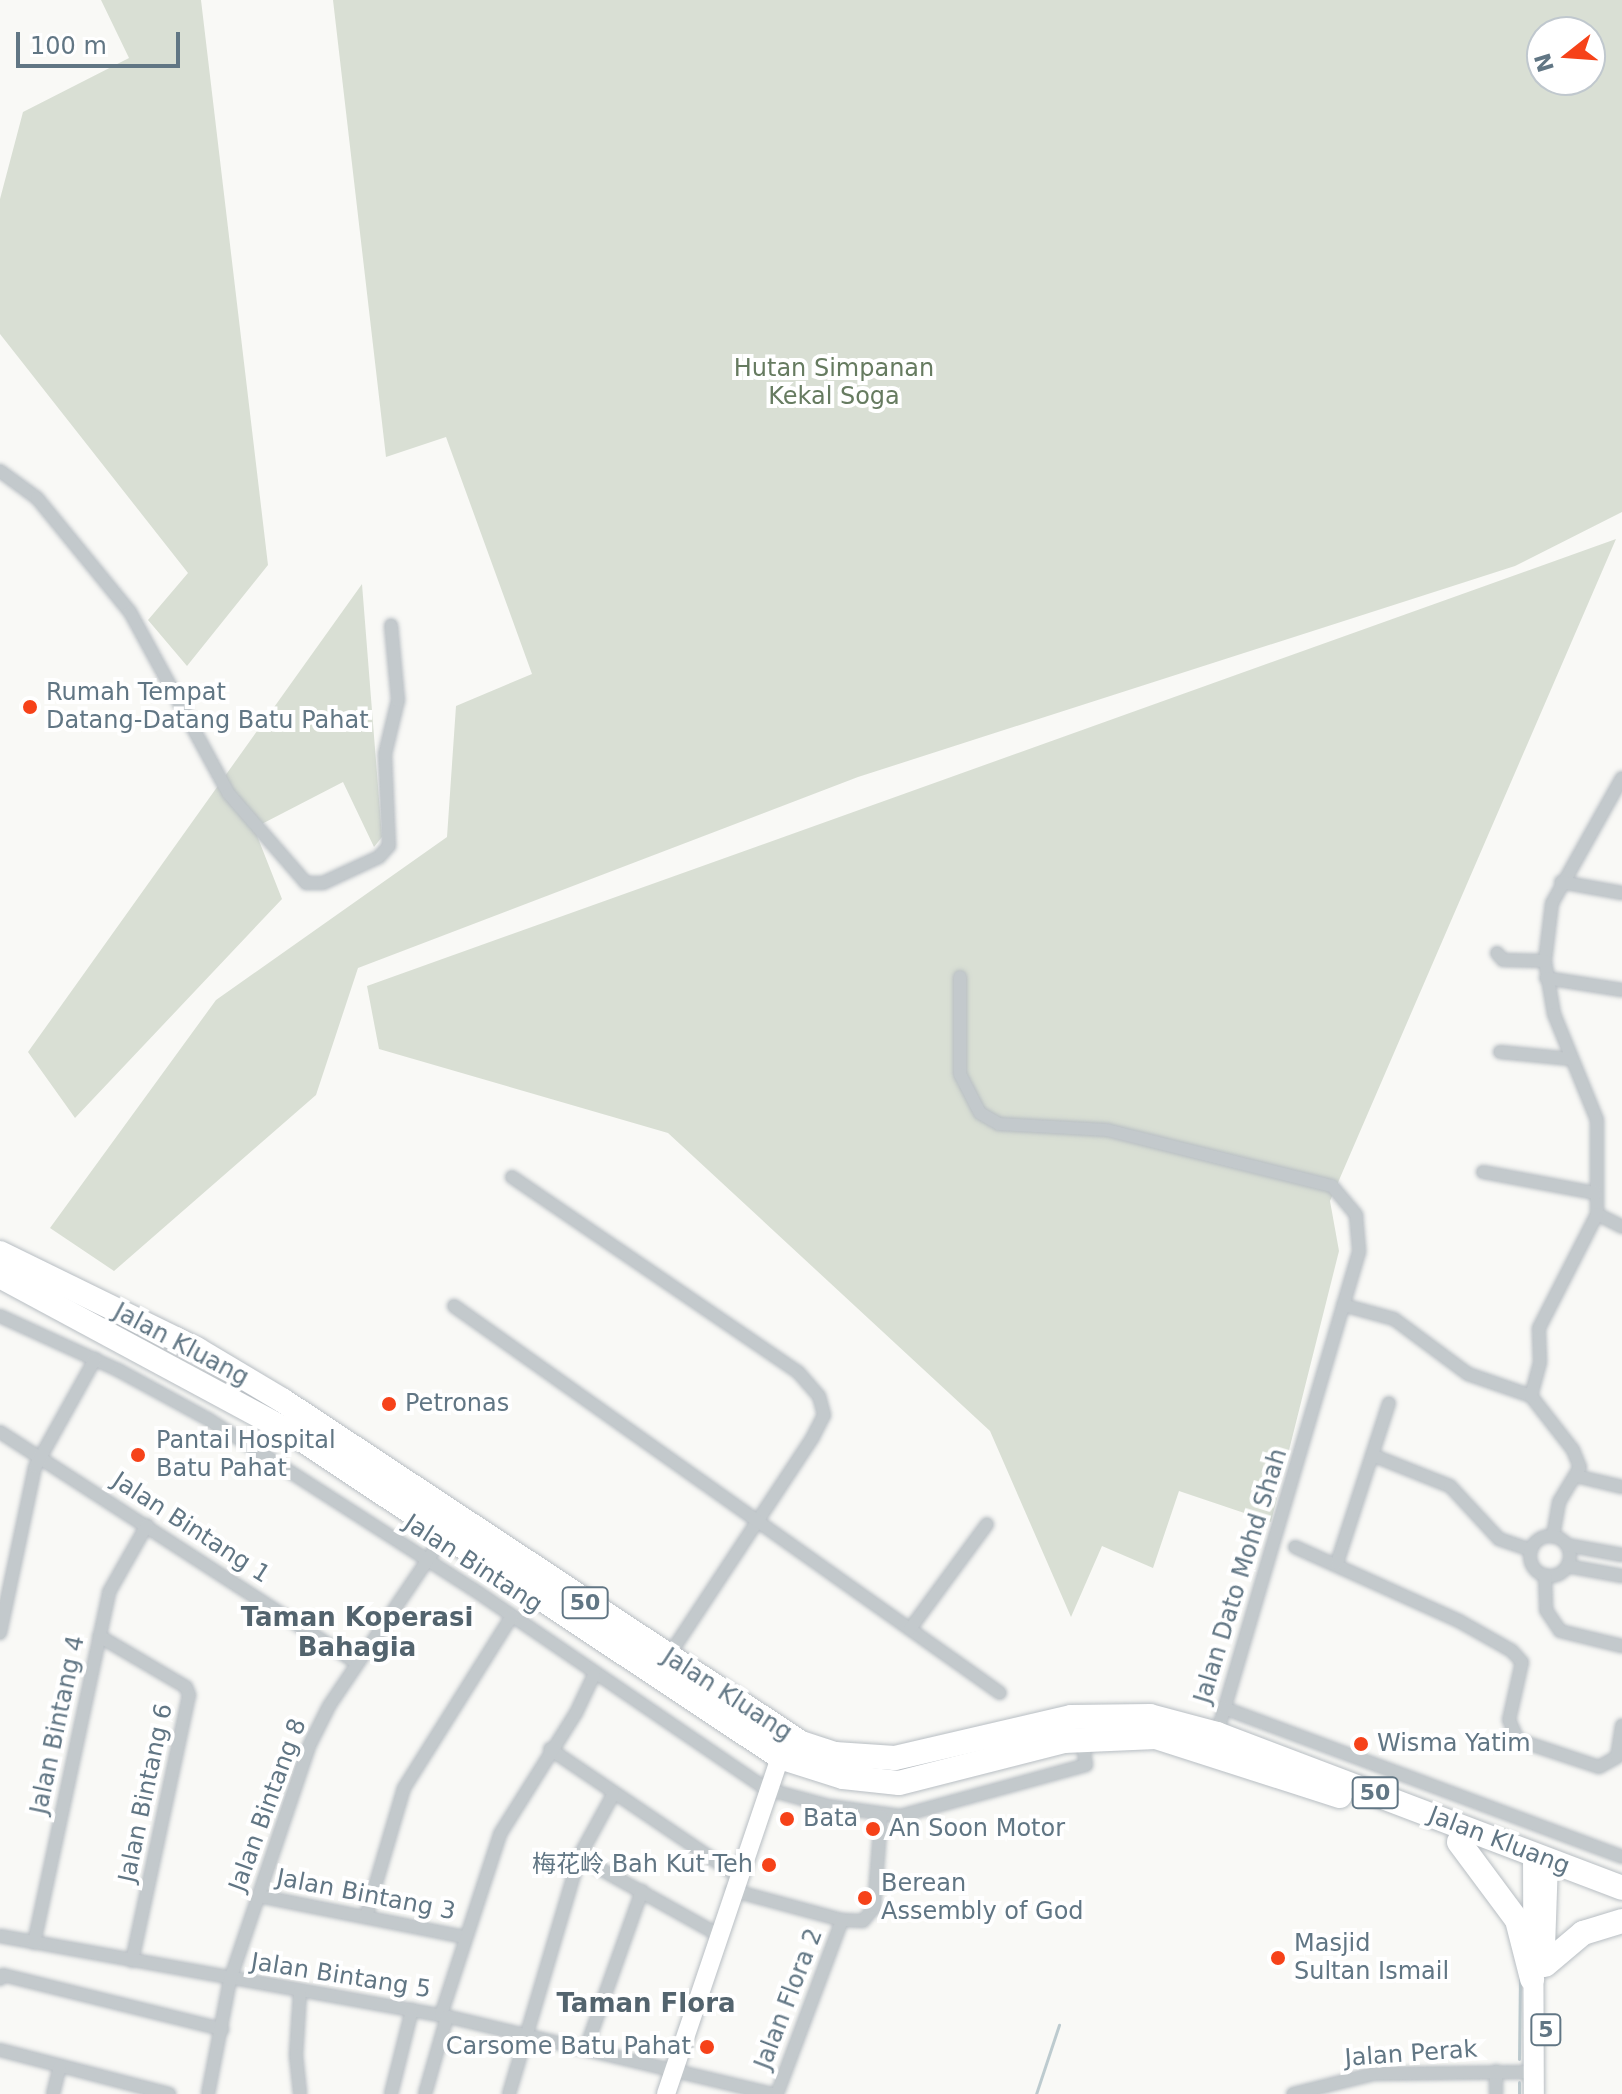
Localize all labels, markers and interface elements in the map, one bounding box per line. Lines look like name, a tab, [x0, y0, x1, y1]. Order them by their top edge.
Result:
scale bar	[20, 16, 184, 66]
north arrow	[1526, 16, 1606, 96]
text: 100 m	[30, 32, 107, 60]
text: N	[1530, 50, 1559, 75]
park label: Hutan Simpanan Kekal Soga	[734, 355, 934, 411]
place label: Rumah Tempat Datang-Datang Batu Pahat	[46, 679, 369, 735]
marker: Rumah Tempat Datang-Datang Batu Pahat	[21, 698, 39, 716]
street label: Jalan Kluang	[109, 1297, 253, 1393]
place label: Petronas	[405, 1390, 509, 1418]
marker: Petronas	[380, 1395, 398, 1413]
place label: Pantai Hospital Batu Pahat	[156, 1427, 336, 1483]
marker: Pantai Hospital Batu Pahat	[127, 1444, 149, 1466]
street label: Jalan Dato Mohd Shah	[1189, 1445, 1293, 1707]
street label: Jalan Bintang 1	[107, 1466, 275, 1590]
street label: Jalan Bintang	[399, 1509, 547, 1619]
road number: 50	[561, 1585, 609, 1621]
district label: Taman Koperasi Bahagia	[241, 1602, 473, 1664]
street label: Jalan Bintang 4	[25, 1633, 91, 1817]
street label: Jalan Kluang	[657, 1642, 797, 1748]
street label: Jalan Bintang 6	[113, 1701, 179, 1885]
street label: Jalan Bintang 8	[223, 1715, 313, 1895]
place label: Wisma Yatim	[1377, 1730, 1531, 1758]
marker: Wisma Yatim	[1352, 1735, 1370, 1753]
road number: 50	[1351, 1775, 1399, 1811]
street label: Jalan Kluang	[1424, 1801, 1574, 1881]
place label: Bata	[803, 1805, 858, 1833]
marker: Bata	[778, 1810, 796, 1828]
place label: An Soon Motor	[889, 1815, 1065, 1843]
marker: An Soon Motor	[864, 1820, 882, 1838]
place label: 梅花岭 Bah Kut Teh	[532, 1851, 753, 1879]
marker: 梅花岭 Bah Kut Teh	[760, 1856, 778, 1874]
street label: Jalan Bintang 3	[274, 1864, 458, 1926]
place label: Berean Assembly of God	[881, 1870, 1084, 1926]
marker: Berean Assembly of God	[856, 1889, 874, 1907]
street label: Jalan Flora 2	[749, 1924, 829, 2074]
place label: Masjid Sultan Ismail	[1294, 1930, 1449, 1986]
street label: Jalan Bintang 5	[249, 1948, 433, 2004]
marker: Masjid Sultan Ismail	[1269, 1949, 1287, 1967]
district label: Taman Flora	[556, 1988, 736, 2020]
road number: 5	[1530, 2012, 1562, 2048]
place label: Carsome Batu Pahat	[446, 2033, 691, 2061]
street label: Jalan Perak	[1344, 2035, 1478, 2073]
marker: Carsome Batu Pahat	[698, 2038, 716, 2056]

